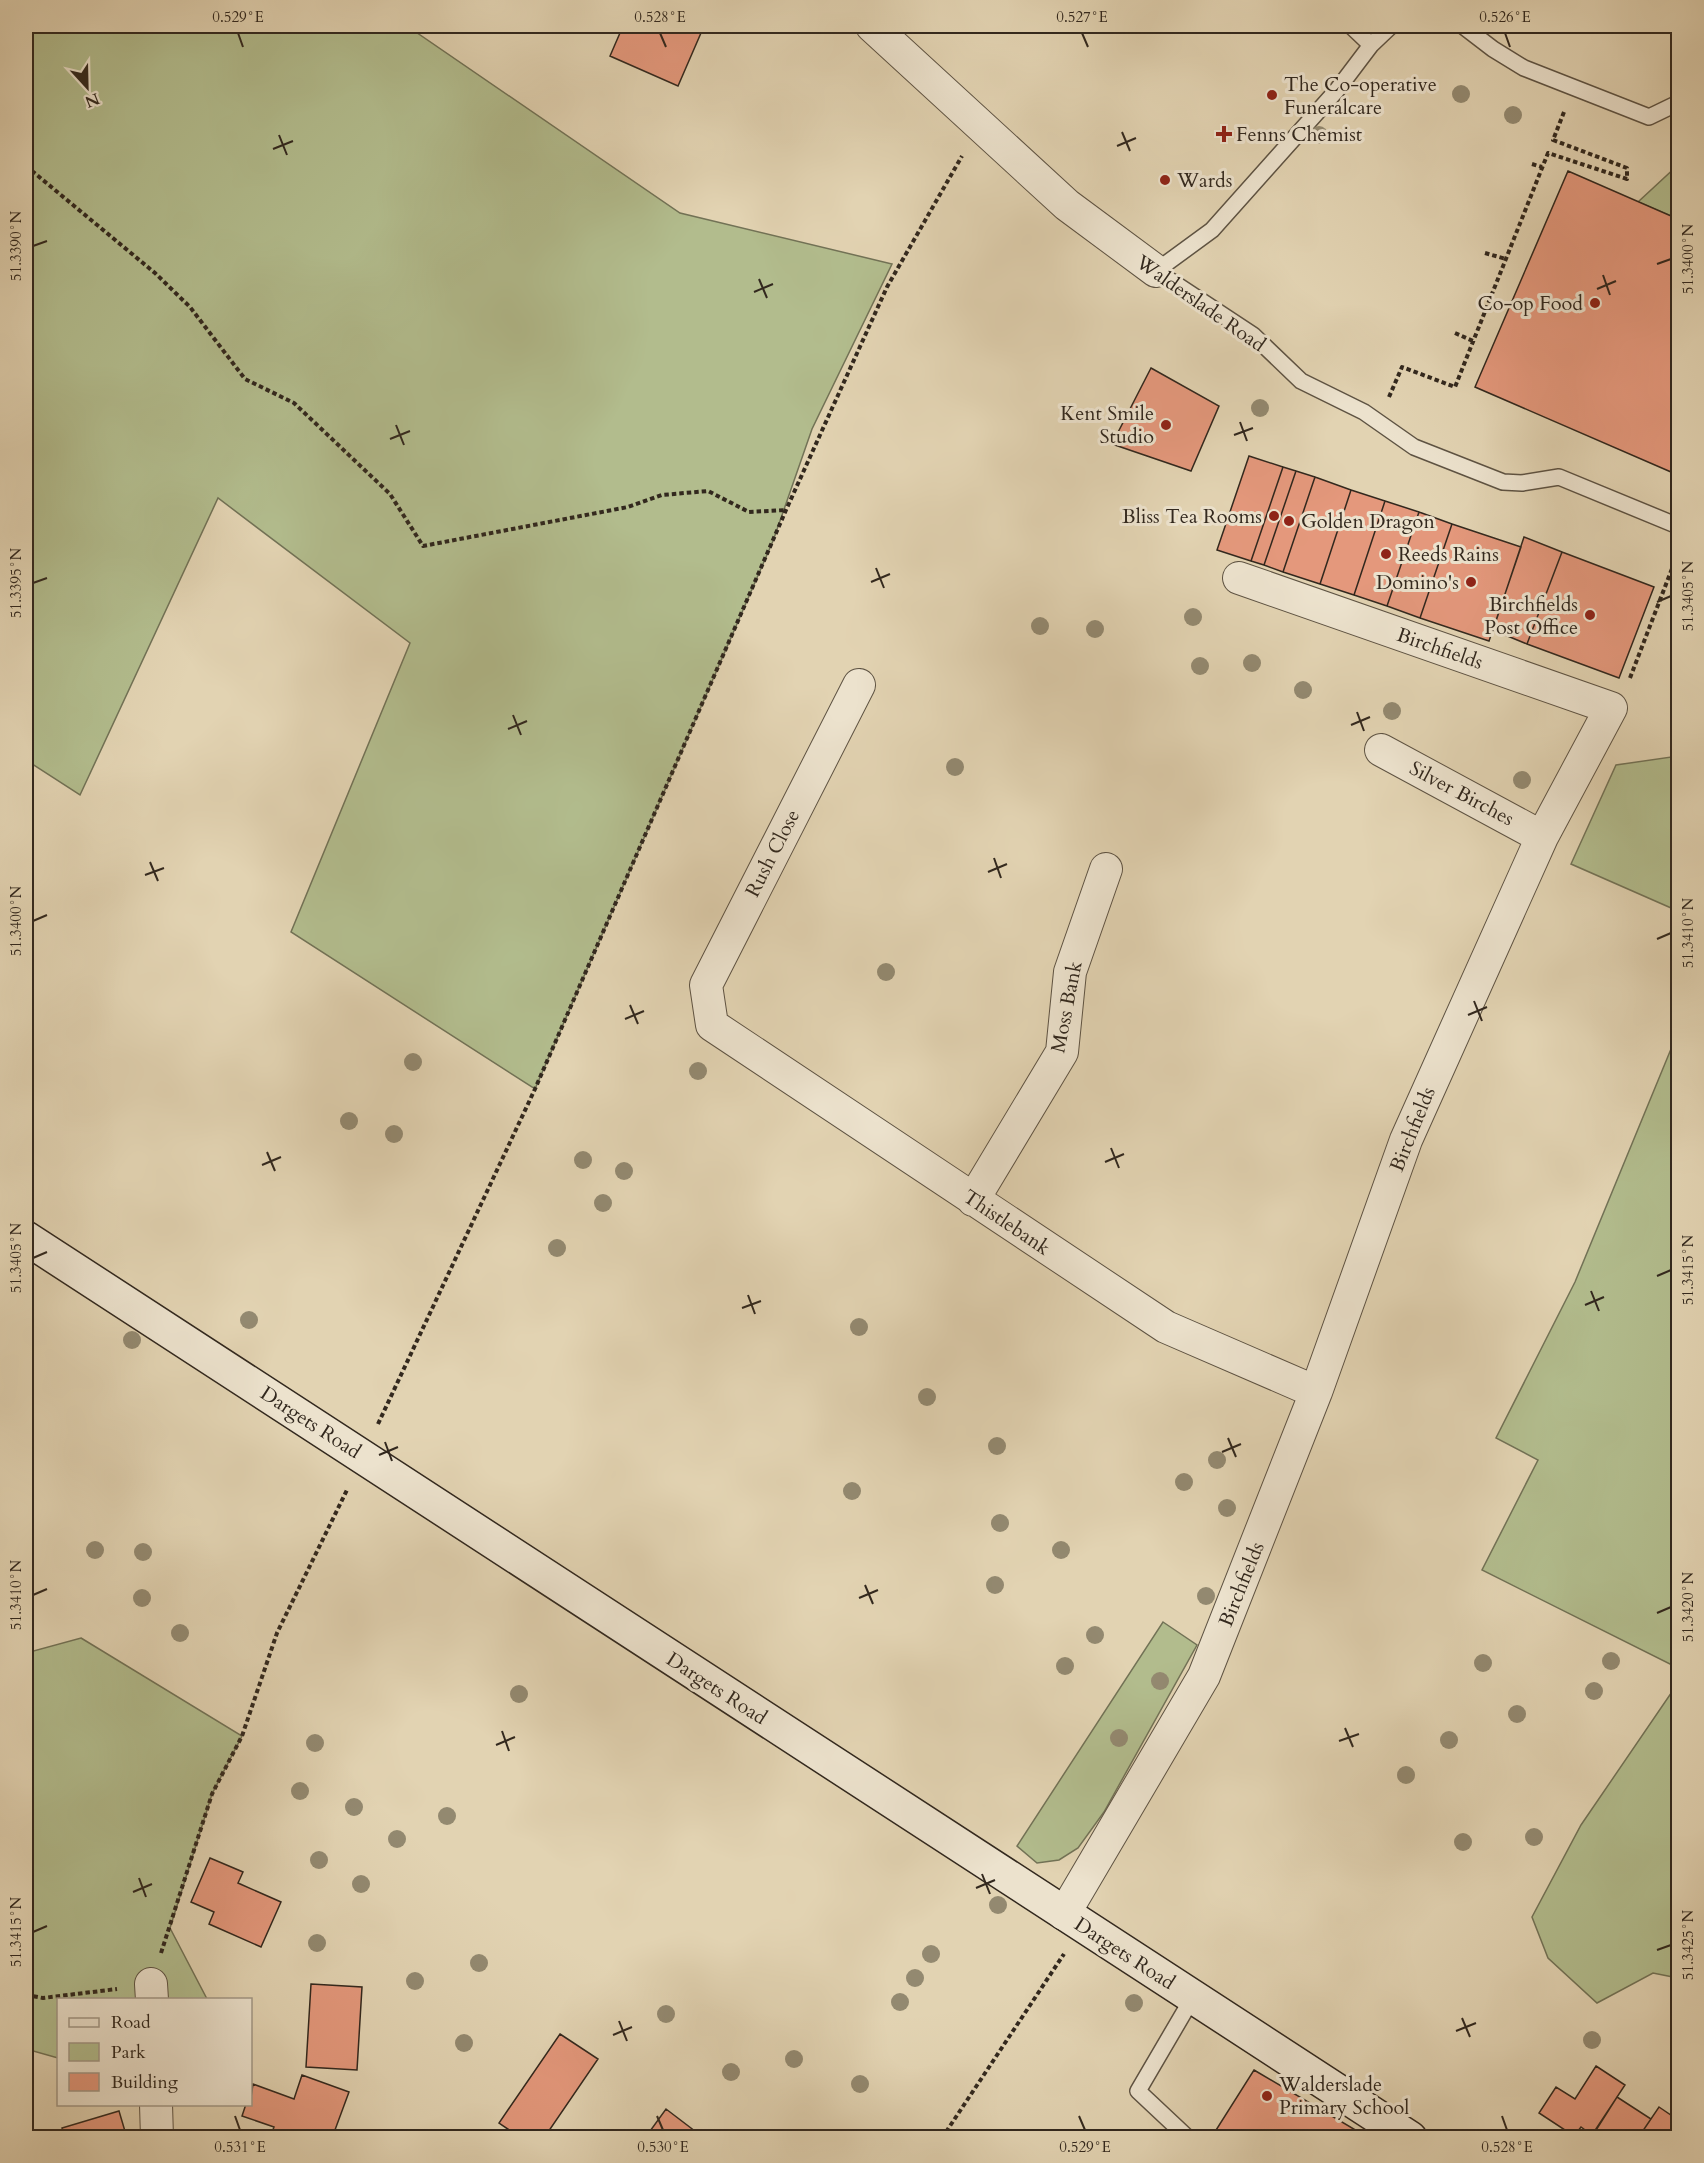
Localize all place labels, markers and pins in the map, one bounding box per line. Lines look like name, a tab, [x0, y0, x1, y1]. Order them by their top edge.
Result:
place label: The Co-operative Funeralcare	[1284, 71, 1437, 121]
marker: The Co-operative Funeralcare	[1265, 88, 1279, 102]
place label: Fenns Chemist	[1236, 121, 1363, 148]
marker: Fenns Chemist	[1217, 127, 1231, 141]
place label: Wards	[1176, 167, 1232, 194]
marker: Wards	[1158, 173, 1172, 187]
place label: Co-op Food	[1477, 290, 1583, 317]
marker: Co-op Food	[1588, 296, 1602, 310]
place label: Kent Smile Studio	[1060, 400, 1154, 450]
marker: Kent Smile Studio	[1159, 418, 1173, 432]
place label: Bliss Tea Rooms	[1122, 503, 1262, 530]
place label: Golden Dragon	[1301, 508, 1435, 535]
marker: Bliss Tea Rooms	[1267, 509, 1281, 523]
marker: Golden Dragon	[1282, 514, 1296, 528]
place label: Reeds Rains	[1398, 541, 1499, 568]
marker: Reeds Rains	[1379, 547, 1393, 561]
place label: Domino's	[1376, 569, 1459, 596]
marker: Domino's	[1464, 575, 1478, 589]
place label: Birchfields Post Office	[1484, 591, 1578, 641]
marker: Birchfields Post Office	[1583, 608, 1597, 622]
place label: Walderslade Primary School	[1278, 2071, 1409, 2121]
marker: Walderslade Primary School	[1260, 2089, 1274, 2103]

